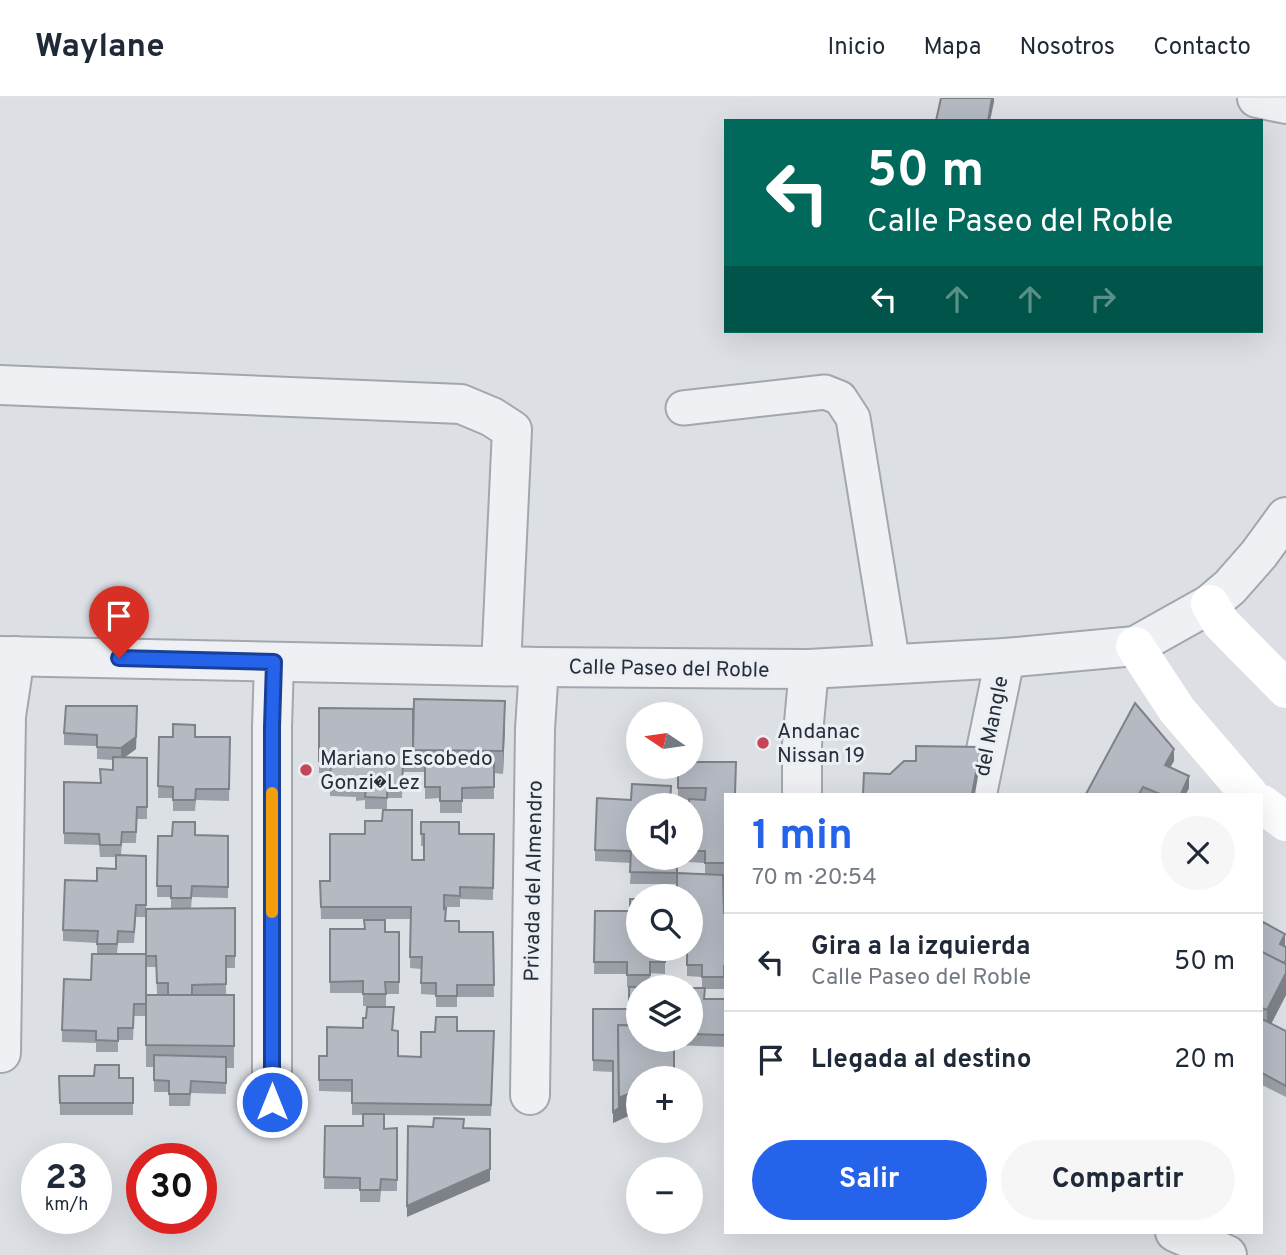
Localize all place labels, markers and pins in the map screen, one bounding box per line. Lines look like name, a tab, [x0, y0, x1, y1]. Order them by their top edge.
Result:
pin	[89, 586, 149, 658]
place label: Andanac Nissan 19	[777, 719, 865, 770]
marker: Andanac Nissan 19	[755, 735, 771, 751]
place label: Mariano Escobedo Gonzi�Lez	[320, 746, 493, 797]
marker: Mariano Escobedo Gonzi�Lez	[298, 762, 314, 778]

